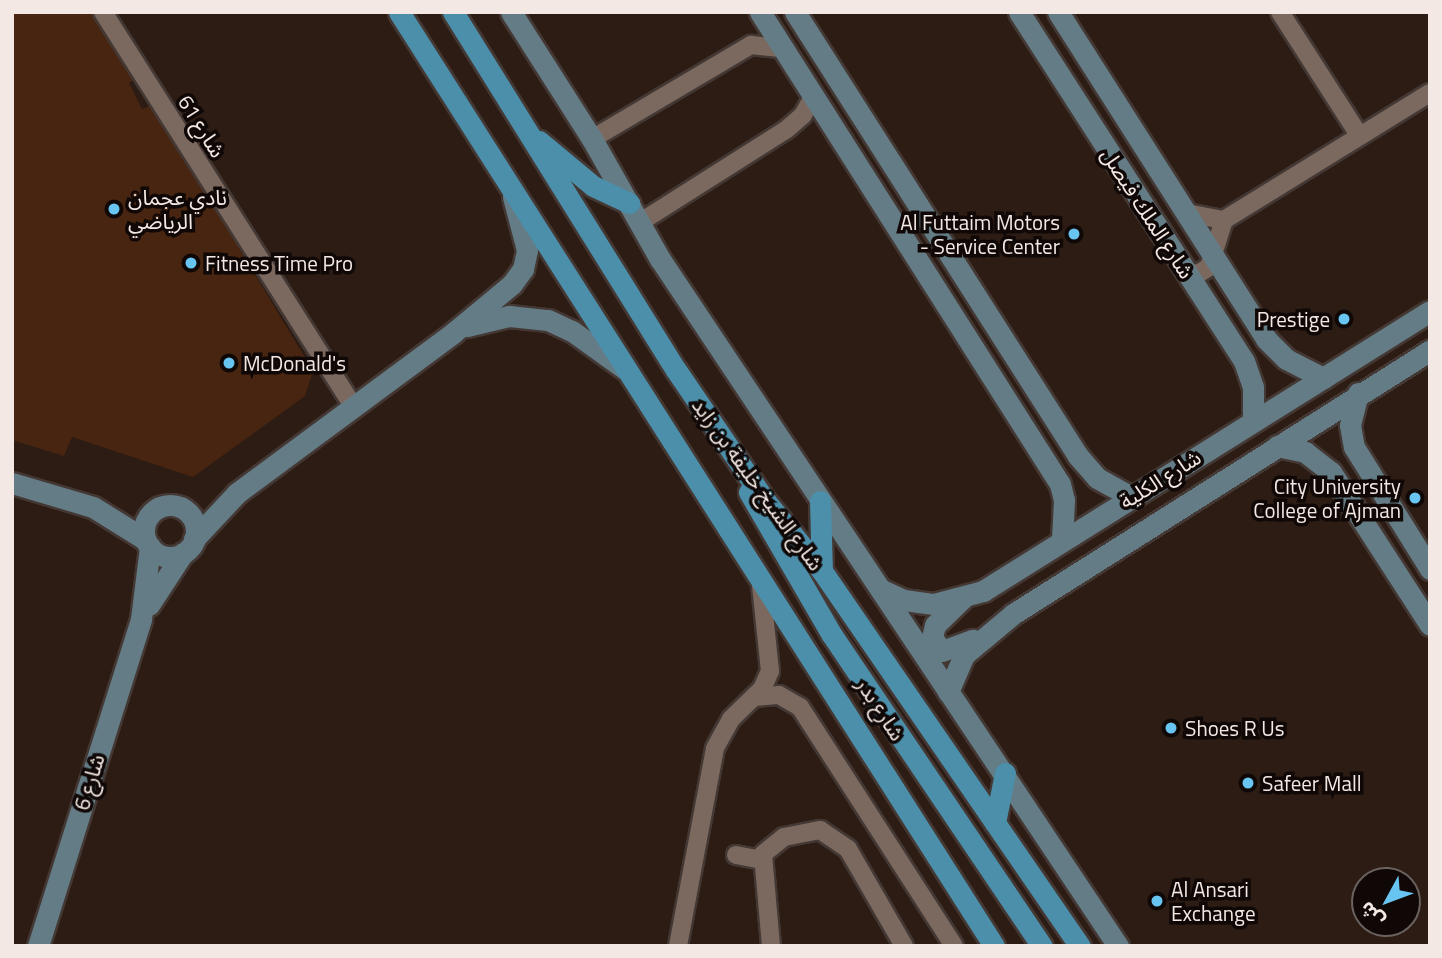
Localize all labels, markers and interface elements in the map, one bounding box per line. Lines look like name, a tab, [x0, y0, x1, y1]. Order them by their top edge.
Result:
street label: شارع 61	[173, 90, 231, 162]
street label: شارع الملك فيصل	[1096, 143, 1200, 283]
place label: نادي عجمان الرياضي	[128, 184, 227, 234]
marker: نادي عجمان الرياضي	[106, 201, 122, 217]
place label: Al Futtaim Motors - Service Center	[900, 209, 1060, 259]
marker: Al Futtaim Motors - Service Center	[1066, 226, 1082, 242]
place label: Fitness Time Pro	[205, 250, 353, 276]
marker: Fitness Time Pro	[183, 255, 199, 271]
place label: Prestige	[1257, 306, 1330, 332]
marker: Prestige	[1336, 311, 1352, 327]
place label: McDonald's	[243, 350, 346, 376]
marker: McDonald's	[221, 355, 237, 371]
street label: شارع الشيخ خليفة بن زايد	[687, 393, 829, 575]
street label: شارع الكلية	[1115, 444, 1205, 514]
place label: City University College of Ajman	[1253, 473, 1401, 523]
marker: City University College of Ajman	[1407, 490, 1423, 506]
street label: شارع بدر	[851, 673, 911, 745]
place label: Shoes R Us	[1185, 715, 1284, 741]
marker: Shoes R Us	[1163, 720, 1179, 736]
street label: شارع 6	[69, 751, 109, 813]
place label: Safeer Mall	[1262, 770, 1362, 796]
marker: Safeer Mall	[1240, 775, 1256, 791]
north arrow	[1351, 867, 1421, 937]
place label: Al Ansari Exchange	[1171, 876, 1255, 926]
marker: Al Ansari Exchange	[1149, 893, 1165, 909]
text: ش	[1352, 895, 1391, 934]

